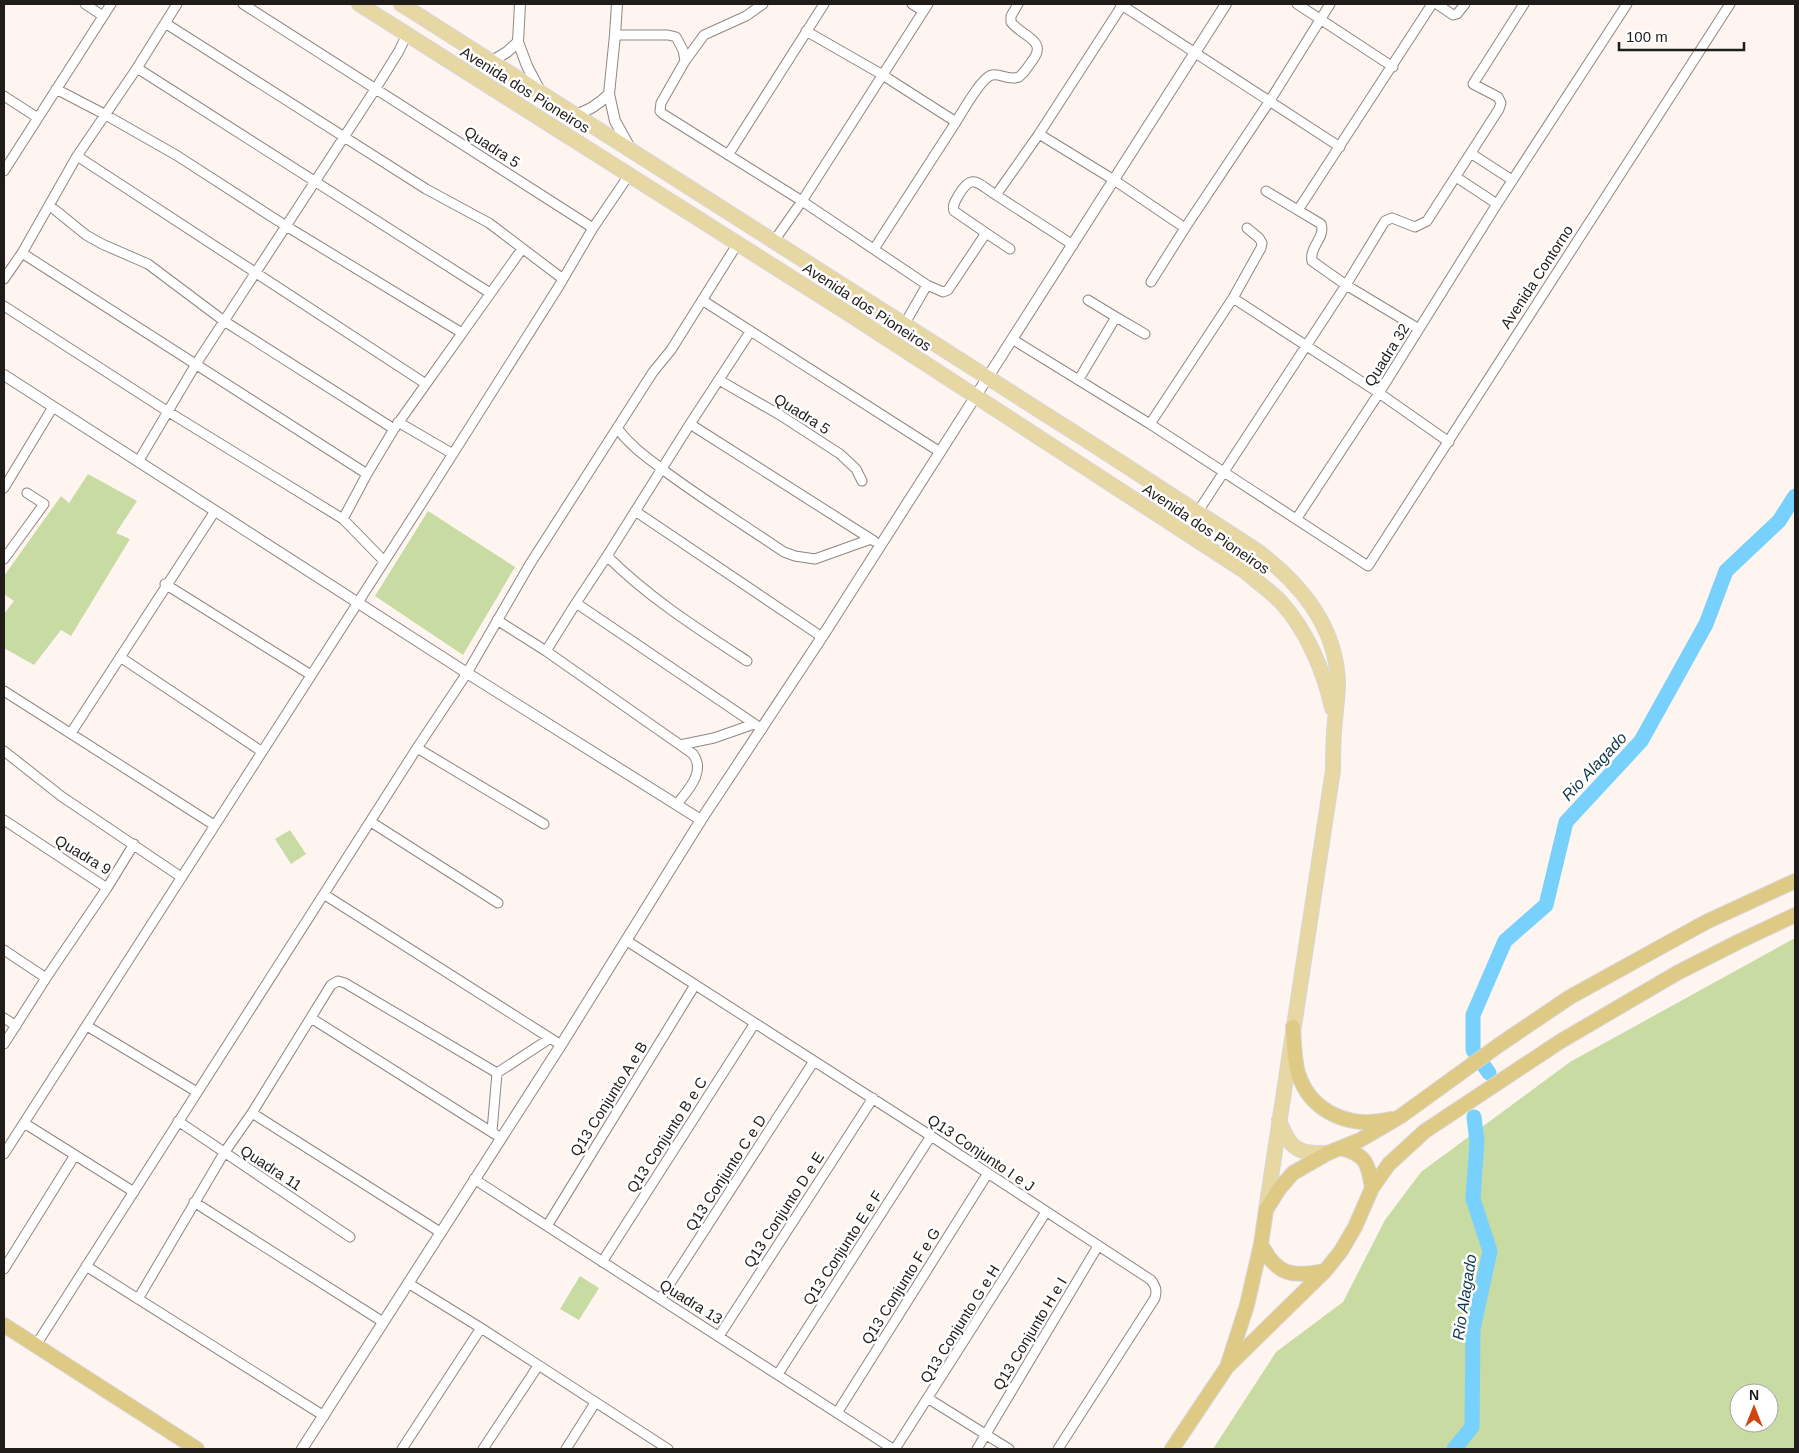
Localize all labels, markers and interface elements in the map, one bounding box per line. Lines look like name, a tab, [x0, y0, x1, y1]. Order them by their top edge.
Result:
scale bar	[1619, 20, 1744, 52]
text: 100 m	[1626, 28, 1668, 45]
street label: Avenida dos Pioneiros	[458, 43, 593, 136]
street label: Quadra 5	[461, 122, 523, 171]
street label: Avenida Contorno	[1497, 222, 1576, 332]
street label: Avenida dos Pioneiros	[800, 259, 934, 354]
street label: Quadra 32	[1361, 320, 1413, 389]
street label: Quadra 5	[771, 390, 833, 437]
street label: Avenida dos Pioneiros	[1140, 480, 1273, 577]
water label: Rio Alagado	[1559, 729, 1630, 804]
street label: Quadra 9	[52, 831, 114, 878]
street label: Q13 Conjunto A e B	[566, 1038, 651, 1159]
street label: Q13 Conjunto B e C	[623, 1074, 710, 1196]
street label: Q13 Conjunto C e D	[682, 1111, 770, 1234]
street label: Q13 Conjunto I e J	[925, 1111, 1038, 1195]
street label: Quadra 11	[237, 1141, 305, 1194]
street label: Q13 Conjunto D e E	[740, 1149, 827, 1271]
street label: Q13 Conjunto E e F	[799, 1188, 886, 1308]
street label: Q13 Conjunto F e G	[858, 1224, 943, 1347]
water label: Rio Alagado	[1449, 1253, 1480, 1341]
street label: Q13 Conjunto G e H	[916, 1262, 1003, 1386]
street label: Q13 Conjunto H e I	[989, 1274, 1070, 1393]
street label: Quadra 13	[657, 1276, 726, 1328]
north arrow	[1729, 1383, 1779, 1433]
text: N	[1749, 1387, 1759, 1403]

